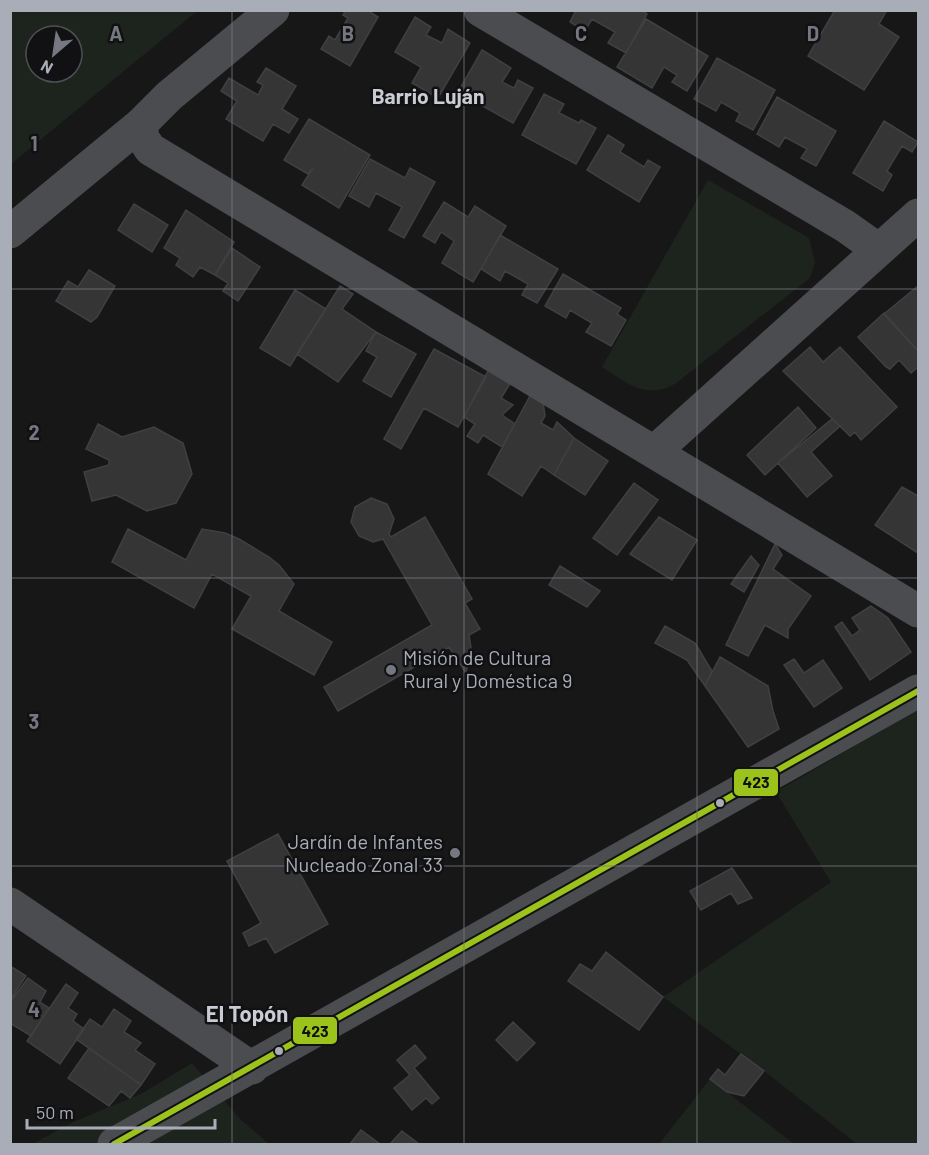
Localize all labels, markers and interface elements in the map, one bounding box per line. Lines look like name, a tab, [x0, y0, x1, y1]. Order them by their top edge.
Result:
text: A	[109, 21, 123, 45]
text: B	[342, 21, 354, 45]
text: C	[575, 21, 587, 45]
text: D	[807, 21, 819, 45]
north arrow	[24, 24, 84, 84]
text: N	[37, 57, 56, 78]
district label: Barrio Luján	[372, 83, 484, 108]
text: 1	[30, 131, 38, 155]
text: 2	[28, 420, 40, 444]
place label: Misión de Cultura Rural y Doméstica 9	[403, 645, 572, 692]
marker: Misión de Cultura Rural y Doméstica 9	[384, 663, 398, 677]
text: 3	[29, 709, 39, 733]
line badge: 423	[733, 768, 779, 797]
text: 423	[742, 772, 770, 791]
unlabelled marker	[714, 797, 726, 809]
place label: Jardín de Infantes Nucleado Zonal 33	[285, 829, 443, 876]
marker: Jardín de Infantes Nucleado Zonal 33	[448, 846, 462, 860]
text: 4	[28, 997, 40, 1021]
district label: El Topón	[206, 1000, 288, 1026]
line badge: 423	[292, 1016, 338, 1045]
text: 423	[301, 1021, 329, 1040]
unlabelled marker	[273, 1045, 285, 1057]
scale bar	[27, 1092, 214, 1130]
text: 50 m	[36, 1101, 74, 1123]

